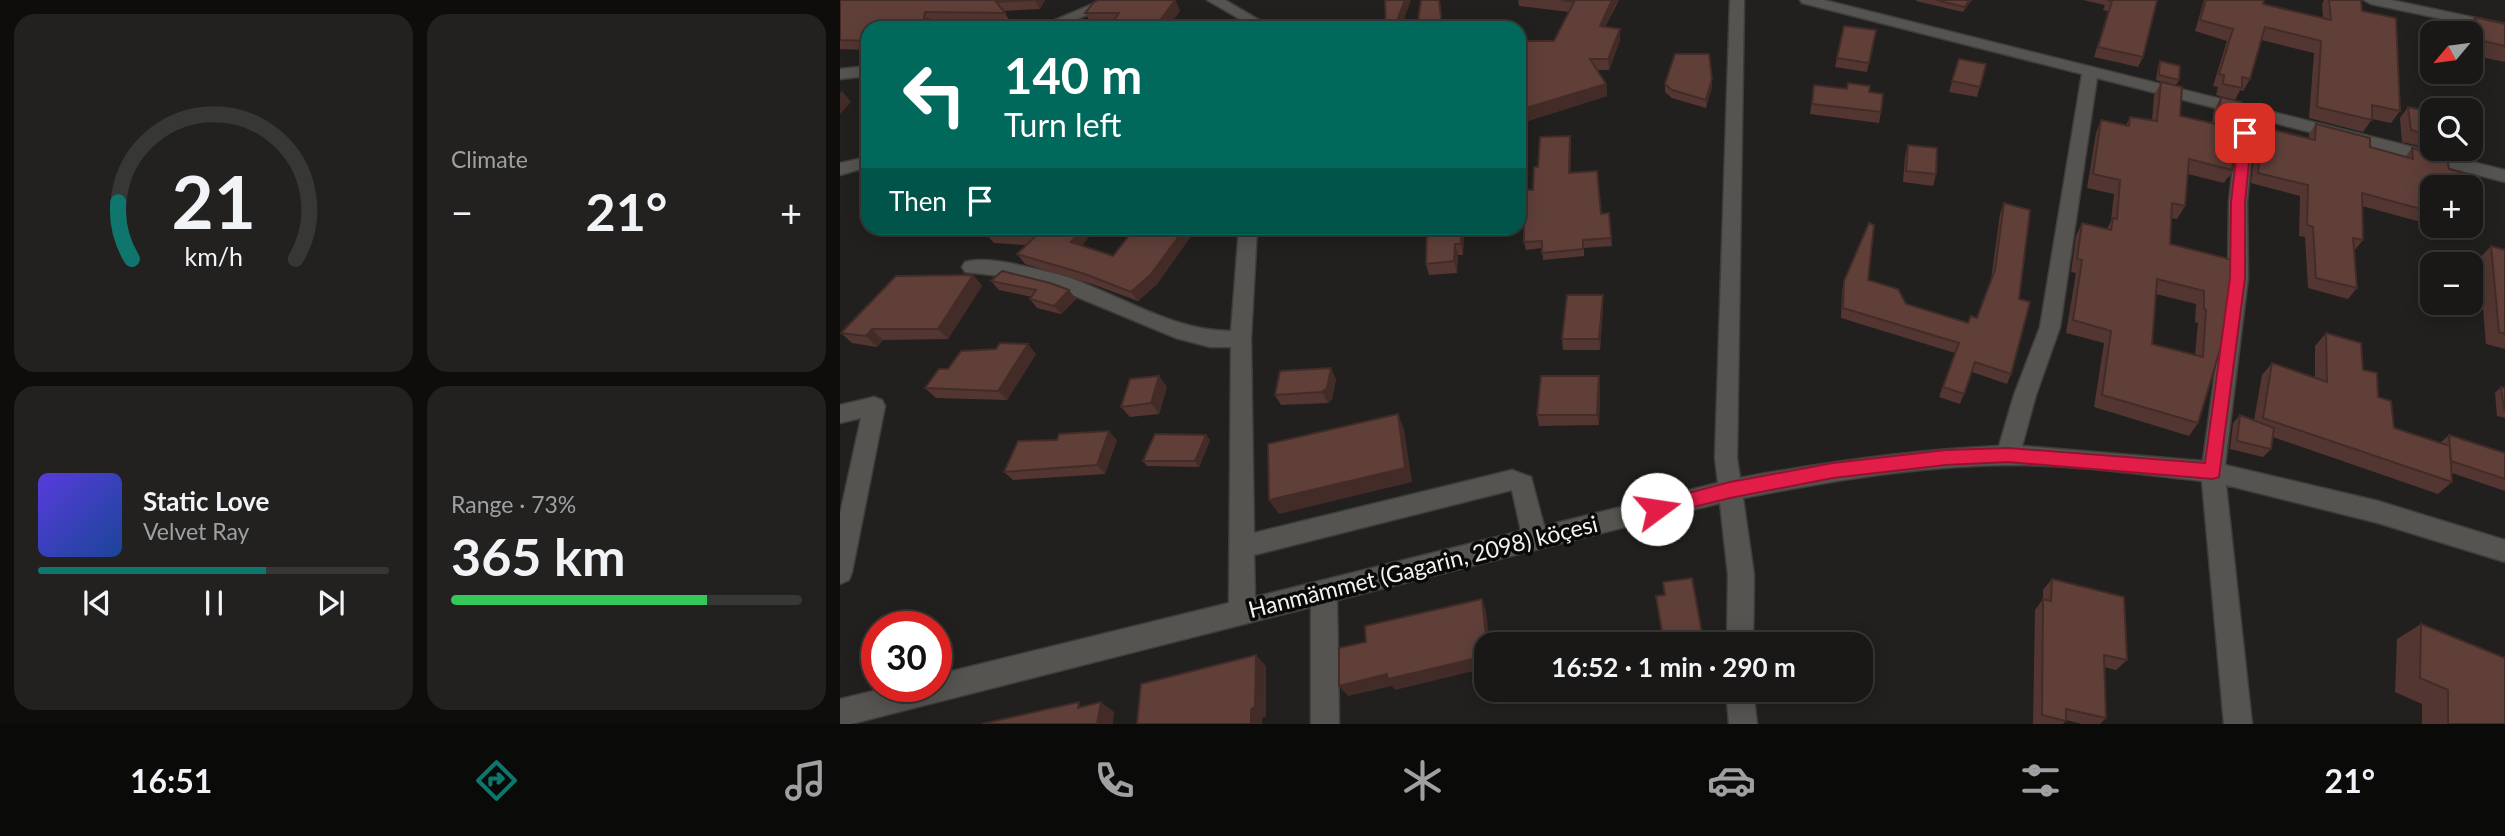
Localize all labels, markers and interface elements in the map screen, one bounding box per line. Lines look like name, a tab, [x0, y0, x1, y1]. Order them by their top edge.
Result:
north arrow	[2420, 21, 2483, 84]
map controls	[2420, 21, 2483, 315]
text: 140 m	[1004, 46, 1142, 104]
icon: left	[889, 49, 980, 140]
button: search	[2420, 98, 2483, 161]
pin	[2215, 103, 2275, 163]
text: Turn left	[1004, 105, 1121, 144]
icon: arrive	[2226, 114, 2264, 152]
text: Climate	[451, 145, 528, 173]
text: 21	[171, 157, 256, 245]
button: +	[2420, 175, 2483, 238]
text: 21°	[586, 180, 667, 242]
icon: arrive	[961, 182, 999, 220]
text: Then	[889, 185, 947, 217]
text: −	[451, 189, 473, 235]
text: +	[780, 189, 802, 235]
text: km/h	[184, 241, 243, 271]
button: −	[2420, 252, 2483, 315]
position arrow	[1620, 472, 1694, 546]
text: Static Love	[143, 485, 270, 517]
text: Range · 73%	[451, 490, 576, 518]
street label: Hanmämmet (Gagarin, 2098) köçesi	[1245, 509, 1600, 623]
text: Velvet Ray	[143, 517, 249, 545]
text: 365 km	[451, 525, 625, 587]
icon: previous	[78, 584, 116, 622]
icon: pause	[195, 584, 233, 622]
icon: next	[312, 584, 350, 622]
speed limit sign: 30	[861, 611, 952, 702]
text: 16:52 · 1 min · 290 m	[1551, 651, 1796, 683]
icon: directions	[472, 756, 521, 805]
icon: music	[781, 756, 830, 805]
icon: phone	[1090, 756, 1139, 805]
icon: climate	[1398, 756, 1447, 805]
icon: car	[1707, 756, 1756, 805]
icon: filters	[2016, 756, 2065, 805]
text: 16:51	[130, 761, 212, 800]
text: 21°	[2325, 761, 2375, 800]

